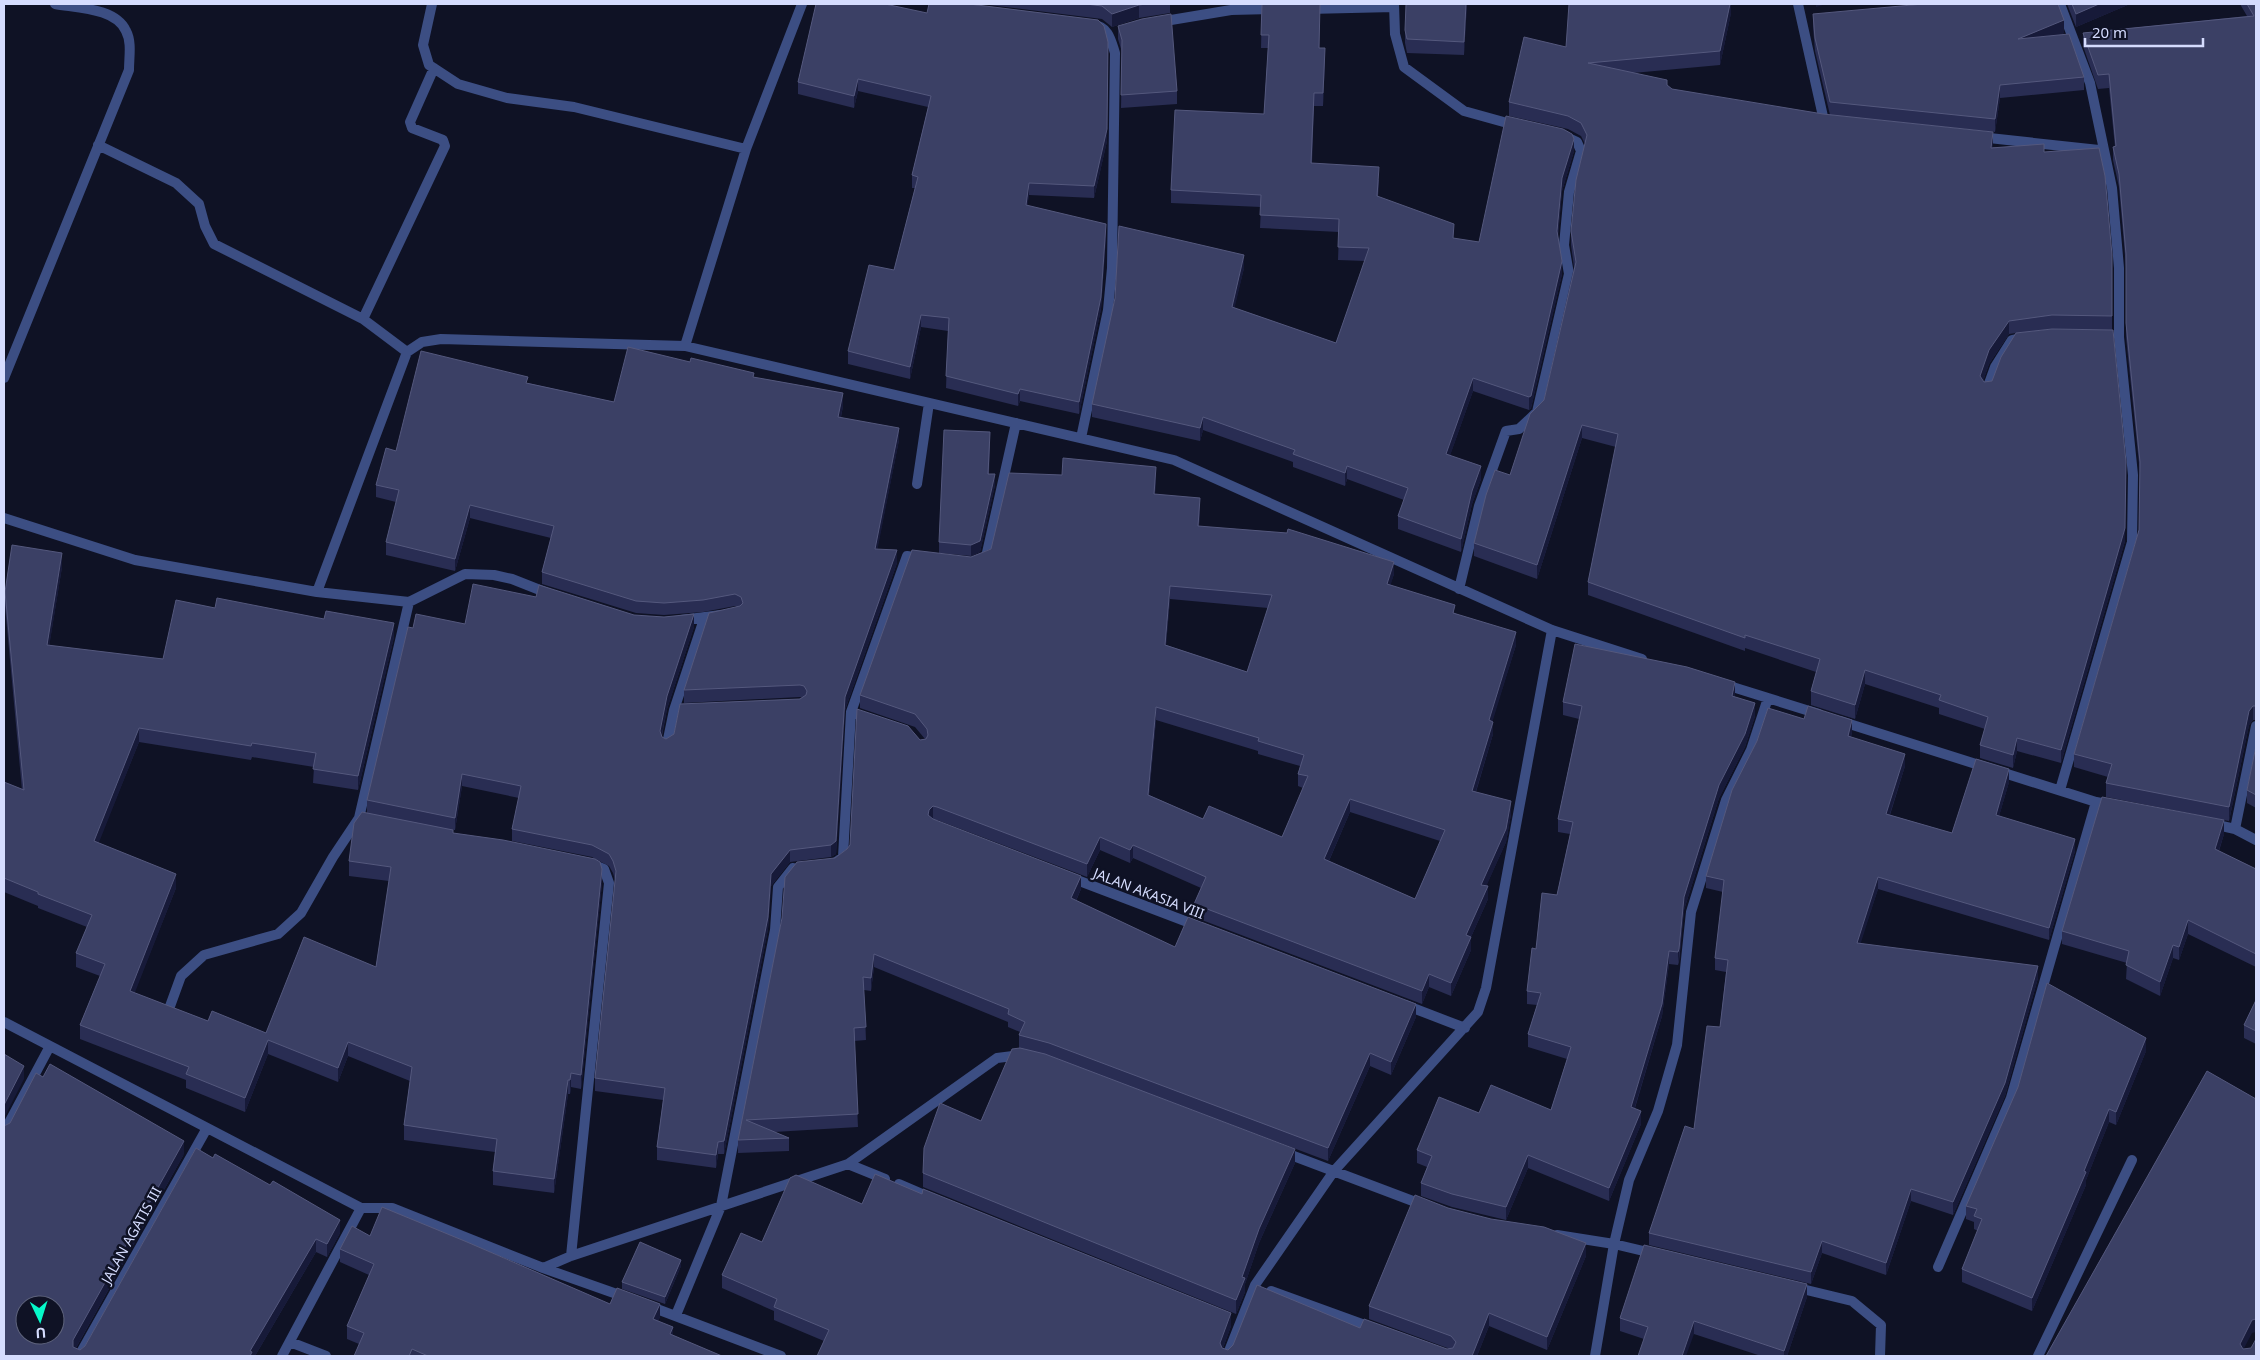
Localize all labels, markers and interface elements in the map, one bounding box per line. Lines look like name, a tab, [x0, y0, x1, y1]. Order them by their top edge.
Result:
scale bar	[2085, 15, 2202, 47]
text: 20 m	[2092, 22, 2127, 42]
street label: JALAN AKASIA VIII	[1089, 862, 1208, 923]
street label: JALAN AGATIS III	[95, 1183, 166, 1289]
north arrow	[15, 1295, 65, 1345]
text: U	[35, 1324, 47, 1343]

